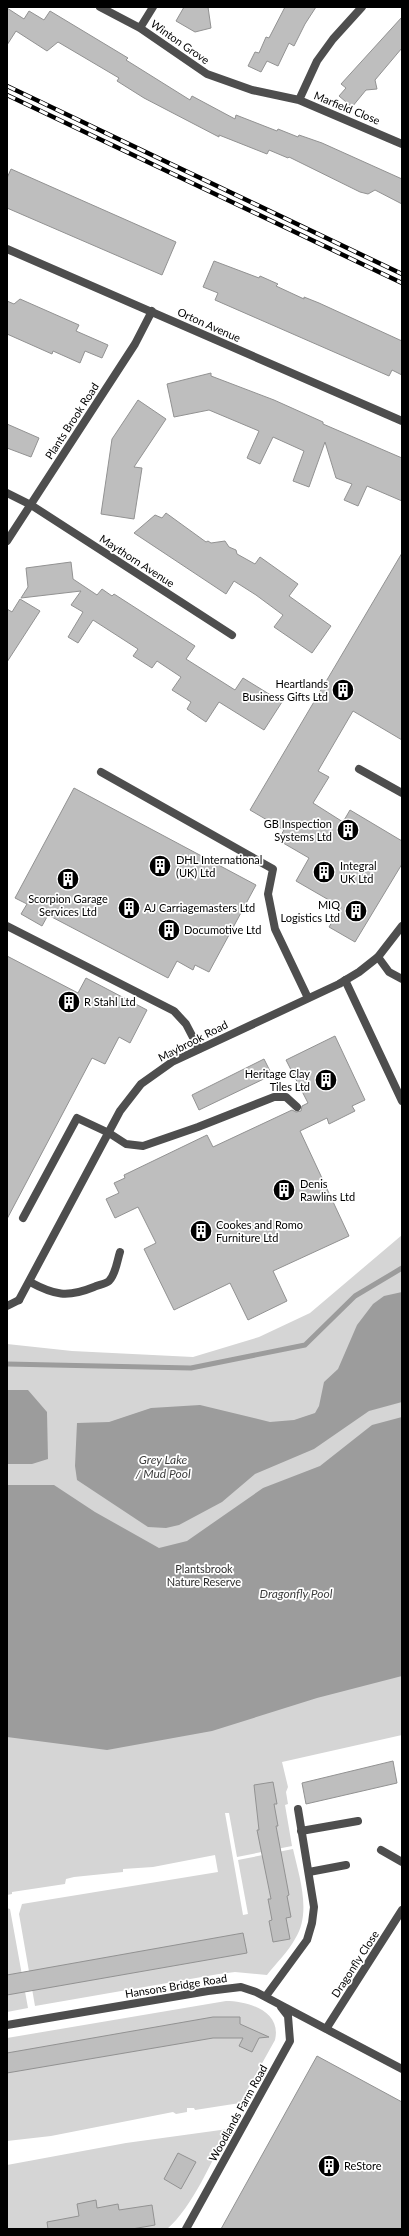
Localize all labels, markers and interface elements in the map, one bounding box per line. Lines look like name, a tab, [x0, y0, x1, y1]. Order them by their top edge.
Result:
street label: Winton Grove	[149, 17, 212, 67]
street label: Marfield Close	[312, 88, 382, 127]
street label: Orton Avenue	[176, 305, 243, 344]
street label: Plants Brook Road	[42, 380, 101, 461]
street label: Maythorn Avenue	[98, 532, 177, 590]
place label: Heartlands Business Gifts Ltd	[242, 677, 328, 703]
building icon: Heartlands Business Gifts Ltd	[330, 677, 356, 703]
place label: GB Inspection Systems Ltd	[264, 817, 332, 843]
building icon: GB Inspection Systems Ltd	[335, 817, 361, 843]
building icon: DHL International (UK) Ltd	[147, 853, 173, 879]
place label: DHL International (UK) Ltd	[176, 853, 262, 879]
building icon: Integral UK Ltd	[311, 859, 337, 885]
place label: Integral UK Ltd	[340, 859, 376, 885]
building icon: Scorpion Garage Services Ltd	[55, 866, 81, 892]
place label: Scorpion Garage Services Ltd	[28, 892, 108, 918]
building icon: AJ Carriagemasters Ltd	[116, 895, 142, 921]
place label: MIQ Logistics Ltd	[281, 898, 340, 924]
building icon: MIQ Logistics Ltd	[343, 898, 369, 924]
place label: AJ Carriagemasters Ltd	[144, 901, 255, 914]
building icon: Documotive Ltd	[156, 917, 182, 943]
place label: Documotive Ltd	[184, 923, 261, 936]
building icon: R Stahl Ltd	[56, 989, 82, 1015]
place label: R Stahl Ltd	[84, 995, 136, 1008]
street label: Maybrook Road	[156, 1017, 230, 1064]
place label: Heritage Clay Tiles Ltd	[245, 1067, 310, 1093]
building icon: Heritage Clay Tiles Ltd	[313, 1067, 339, 1093]
building icon: Denis Rawlins Ltd	[271, 1177, 297, 1203]
place label: Denis Rawlins Ltd	[300, 1177, 355, 1203]
building icon: Cookes and Romo Furniture Ltd	[188, 1218, 214, 1244]
place label: Cookes and Romo Furniture Ltd	[216, 1218, 303, 1244]
water label: Grey Lake / Mud Pool	[134, 1452, 191, 1481]
park label: Plantsbrook Nature Reserve	[167, 1562, 241, 1588]
water label: Dragonfly Pool	[260, 1586, 333, 1601]
street label: Dragonfly Close	[328, 1928, 381, 2000]
street label: Hansons Bridge Road	[124, 1971, 228, 2000]
street label: Woodlands Farm Road	[206, 2062, 270, 2163]
building icon: ReStore	[316, 2153, 342, 2179]
place label: ReStore	[344, 2159, 382, 2172]

